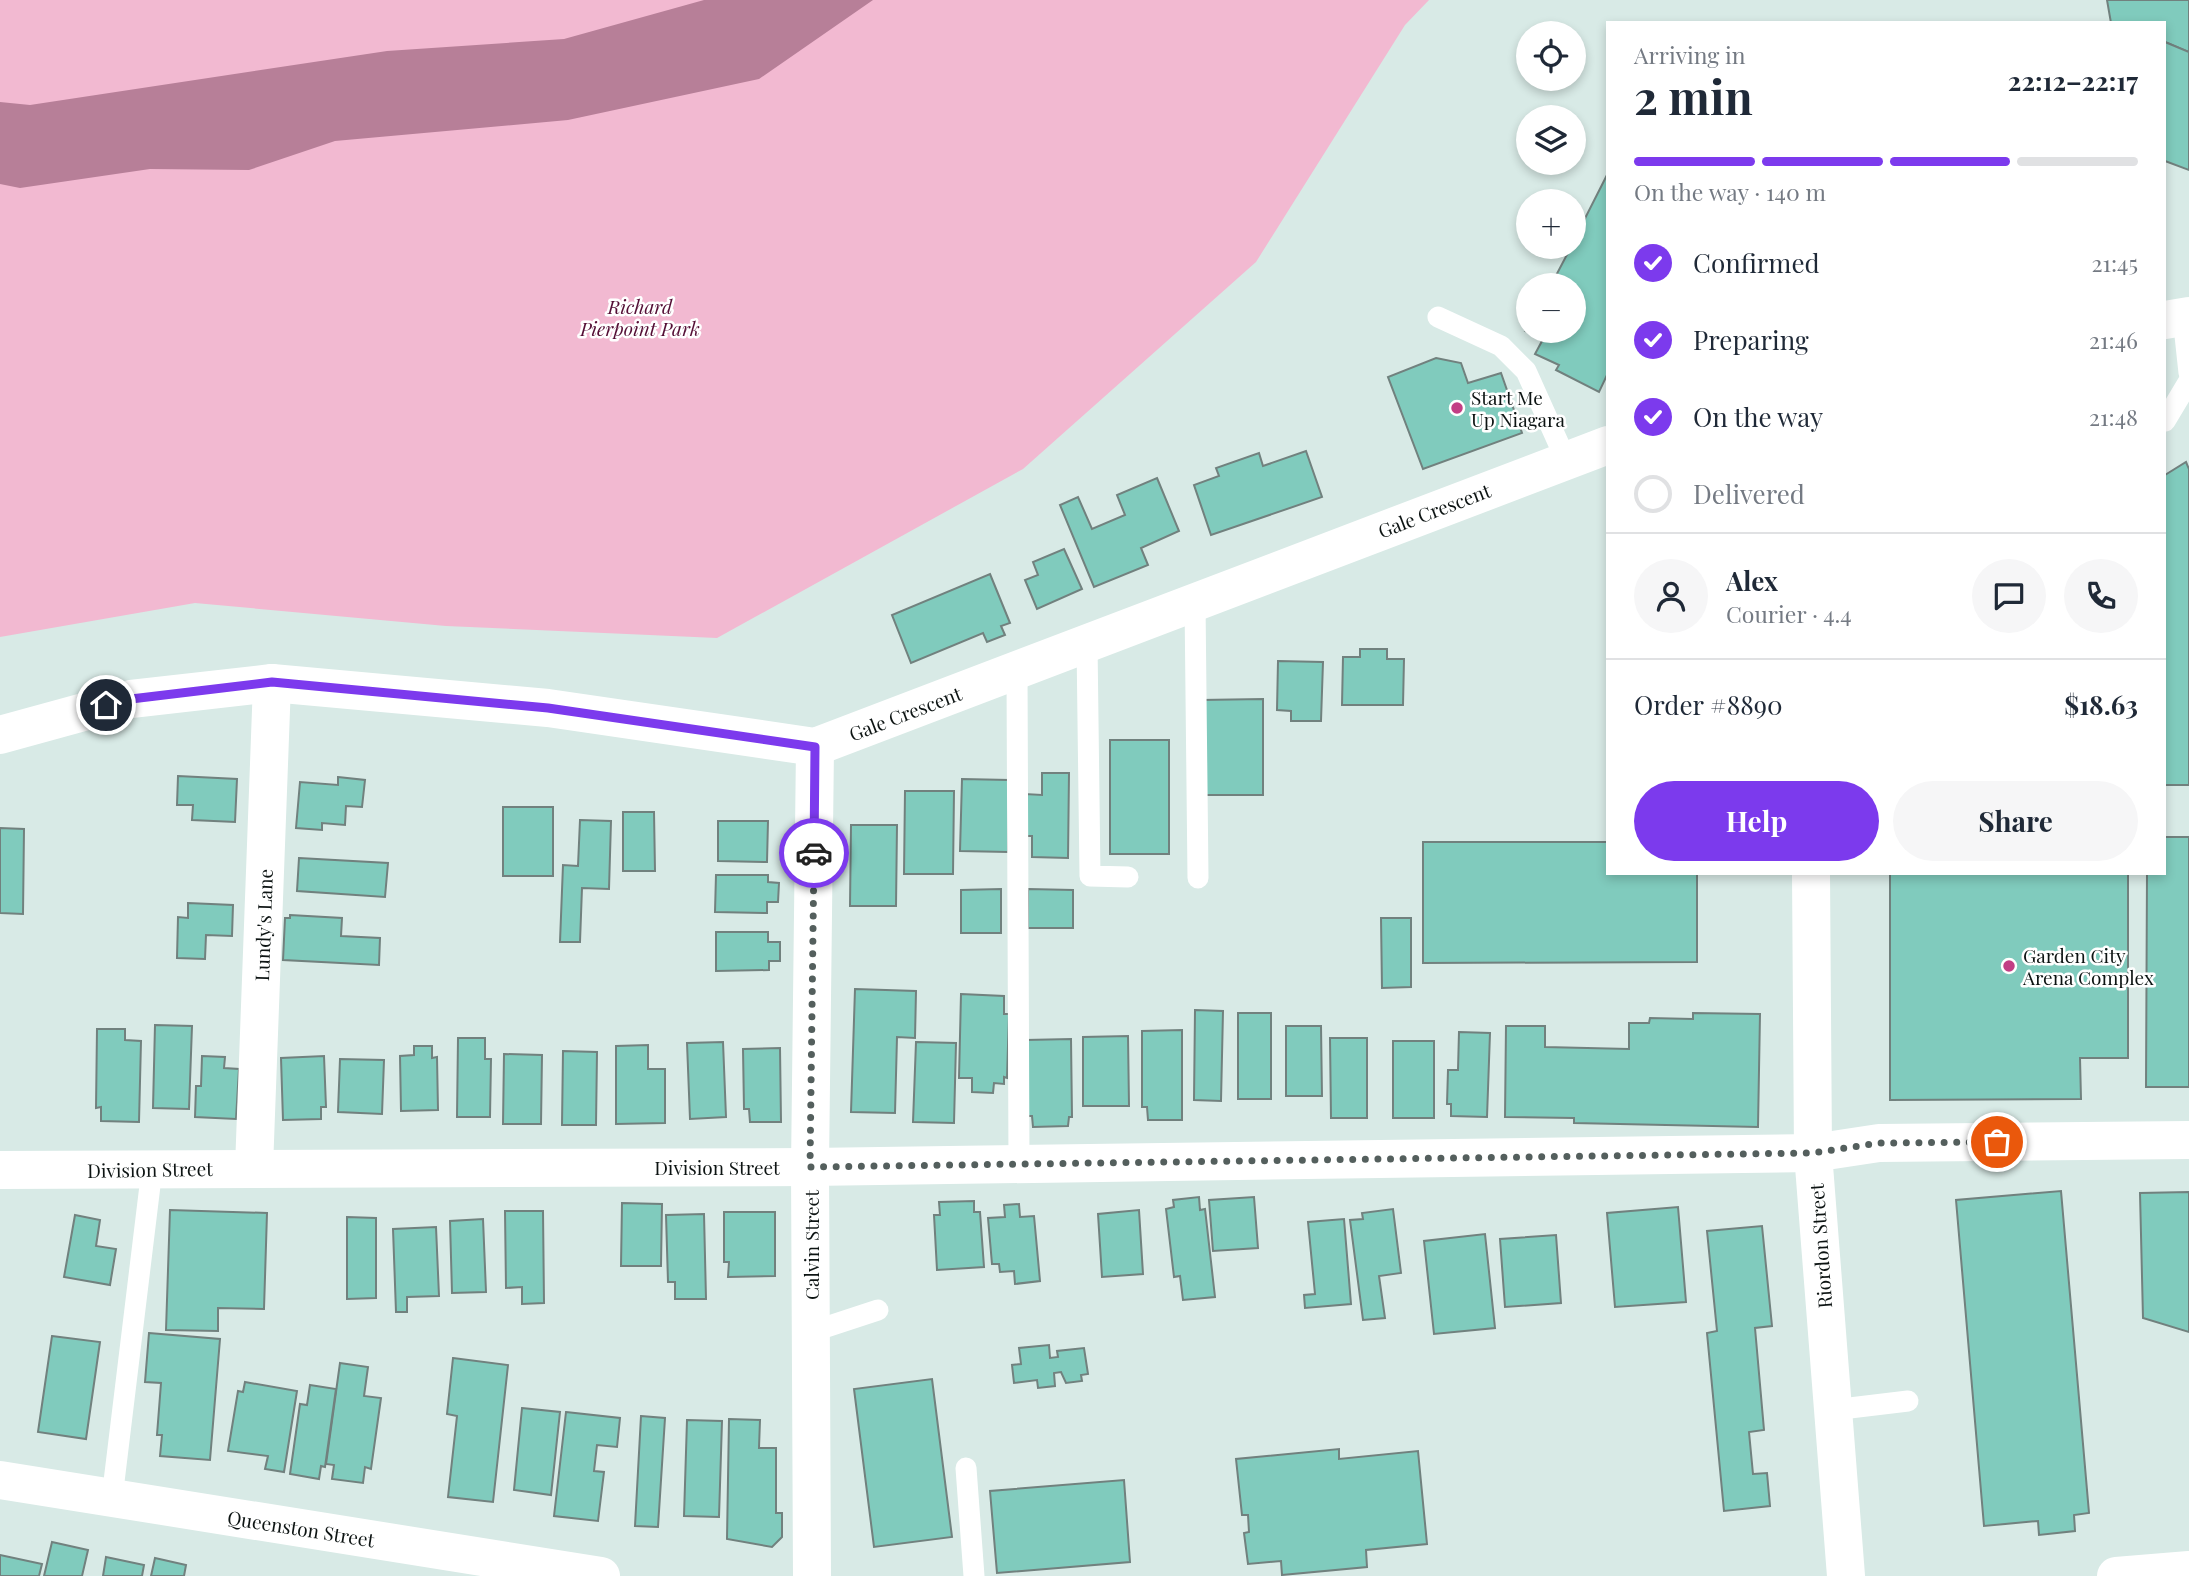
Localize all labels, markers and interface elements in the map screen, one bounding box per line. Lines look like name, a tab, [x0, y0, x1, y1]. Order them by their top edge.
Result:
map controls	[1516, 21, 1586, 343]
button: locate	[1516, 21, 1586, 91]
text: Arriving in	[1634, 39, 1746, 70]
text: 22:12–22:17	[2008, 63, 2138, 98]
text: 2 min	[1634, 65, 1753, 127]
button: layers	[1516, 105, 1586, 175]
text: On the way · 140 m	[1634, 176, 1826, 207]
button: +	[1516, 189, 1586, 259]
icon: check	[1634, 244, 1672, 282]
text: Confirmed	[1693, 245, 1820, 280]
text: 21:45	[2091, 247, 2138, 278]
button: −	[1516, 273, 1586, 343]
park label: Richard Pierpoint Park	[579, 293, 700, 341]
icon: check	[1634, 321, 1672, 359]
text: Preparing	[1693, 322, 1809, 357]
text: 21:46	[2089, 324, 2138, 355]
place label: Start Me Up Niagara	[1471, 384, 1565, 432]
icon: check	[1634, 398, 1672, 436]
text: On the way	[1693, 399, 1823, 434]
marker: Start Me Up Niagara	[1449, 400, 1465, 416]
text: 21:48	[2089, 401, 2138, 432]
text: Delivered	[1693, 476, 1805, 511]
street label: Gale Crescent	[1374, 477, 1494, 543]
button: person	[1634, 559, 1708, 633]
button: chat	[1972, 559, 2046, 633]
button: phone	[2064, 559, 2138, 633]
text: Alex	[1726, 563, 1778, 598]
text: Courier · 4.4	[1726, 598, 1852, 629]
pin	[76, 675, 136, 735]
street label: Gale Crescent	[845, 680, 965, 746]
icon: home	[87, 686, 125, 724]
text: Order #8890	[1634, 687, 1783, 722]
text: $18.63	[2064, 687, 2138, 722]
button: Help	[1634, 781, 1879, 861]
button: Share	[1893, 781, 2138, 861]
courier	[779, 818, 849, 888]
icon: car	[795, 834, 833, 872]
street label: Lundy's Lane	[248, 868, 278, 982]
place label: Garden City Arena Complex	[2022, 942, 2154, 990]
marker: Garden City Arena Complex	[2001, 958, 2017, 974]
pin	[1967, 1112, 2027, 1172]
icon: bag	[1978, 1123, 2016, 1161]
street label: Division Street	[654, 1154, 780, 1180]
street label: Division Street	[87, 1155, 213, 1183]
street label: Riordon Street	[1803, 1183, 1837, 1309]
street label: Calvin Street	[798, 1190, 824, 1300]
street label: Queenston Street	[226, 1504, 377, 1552]

